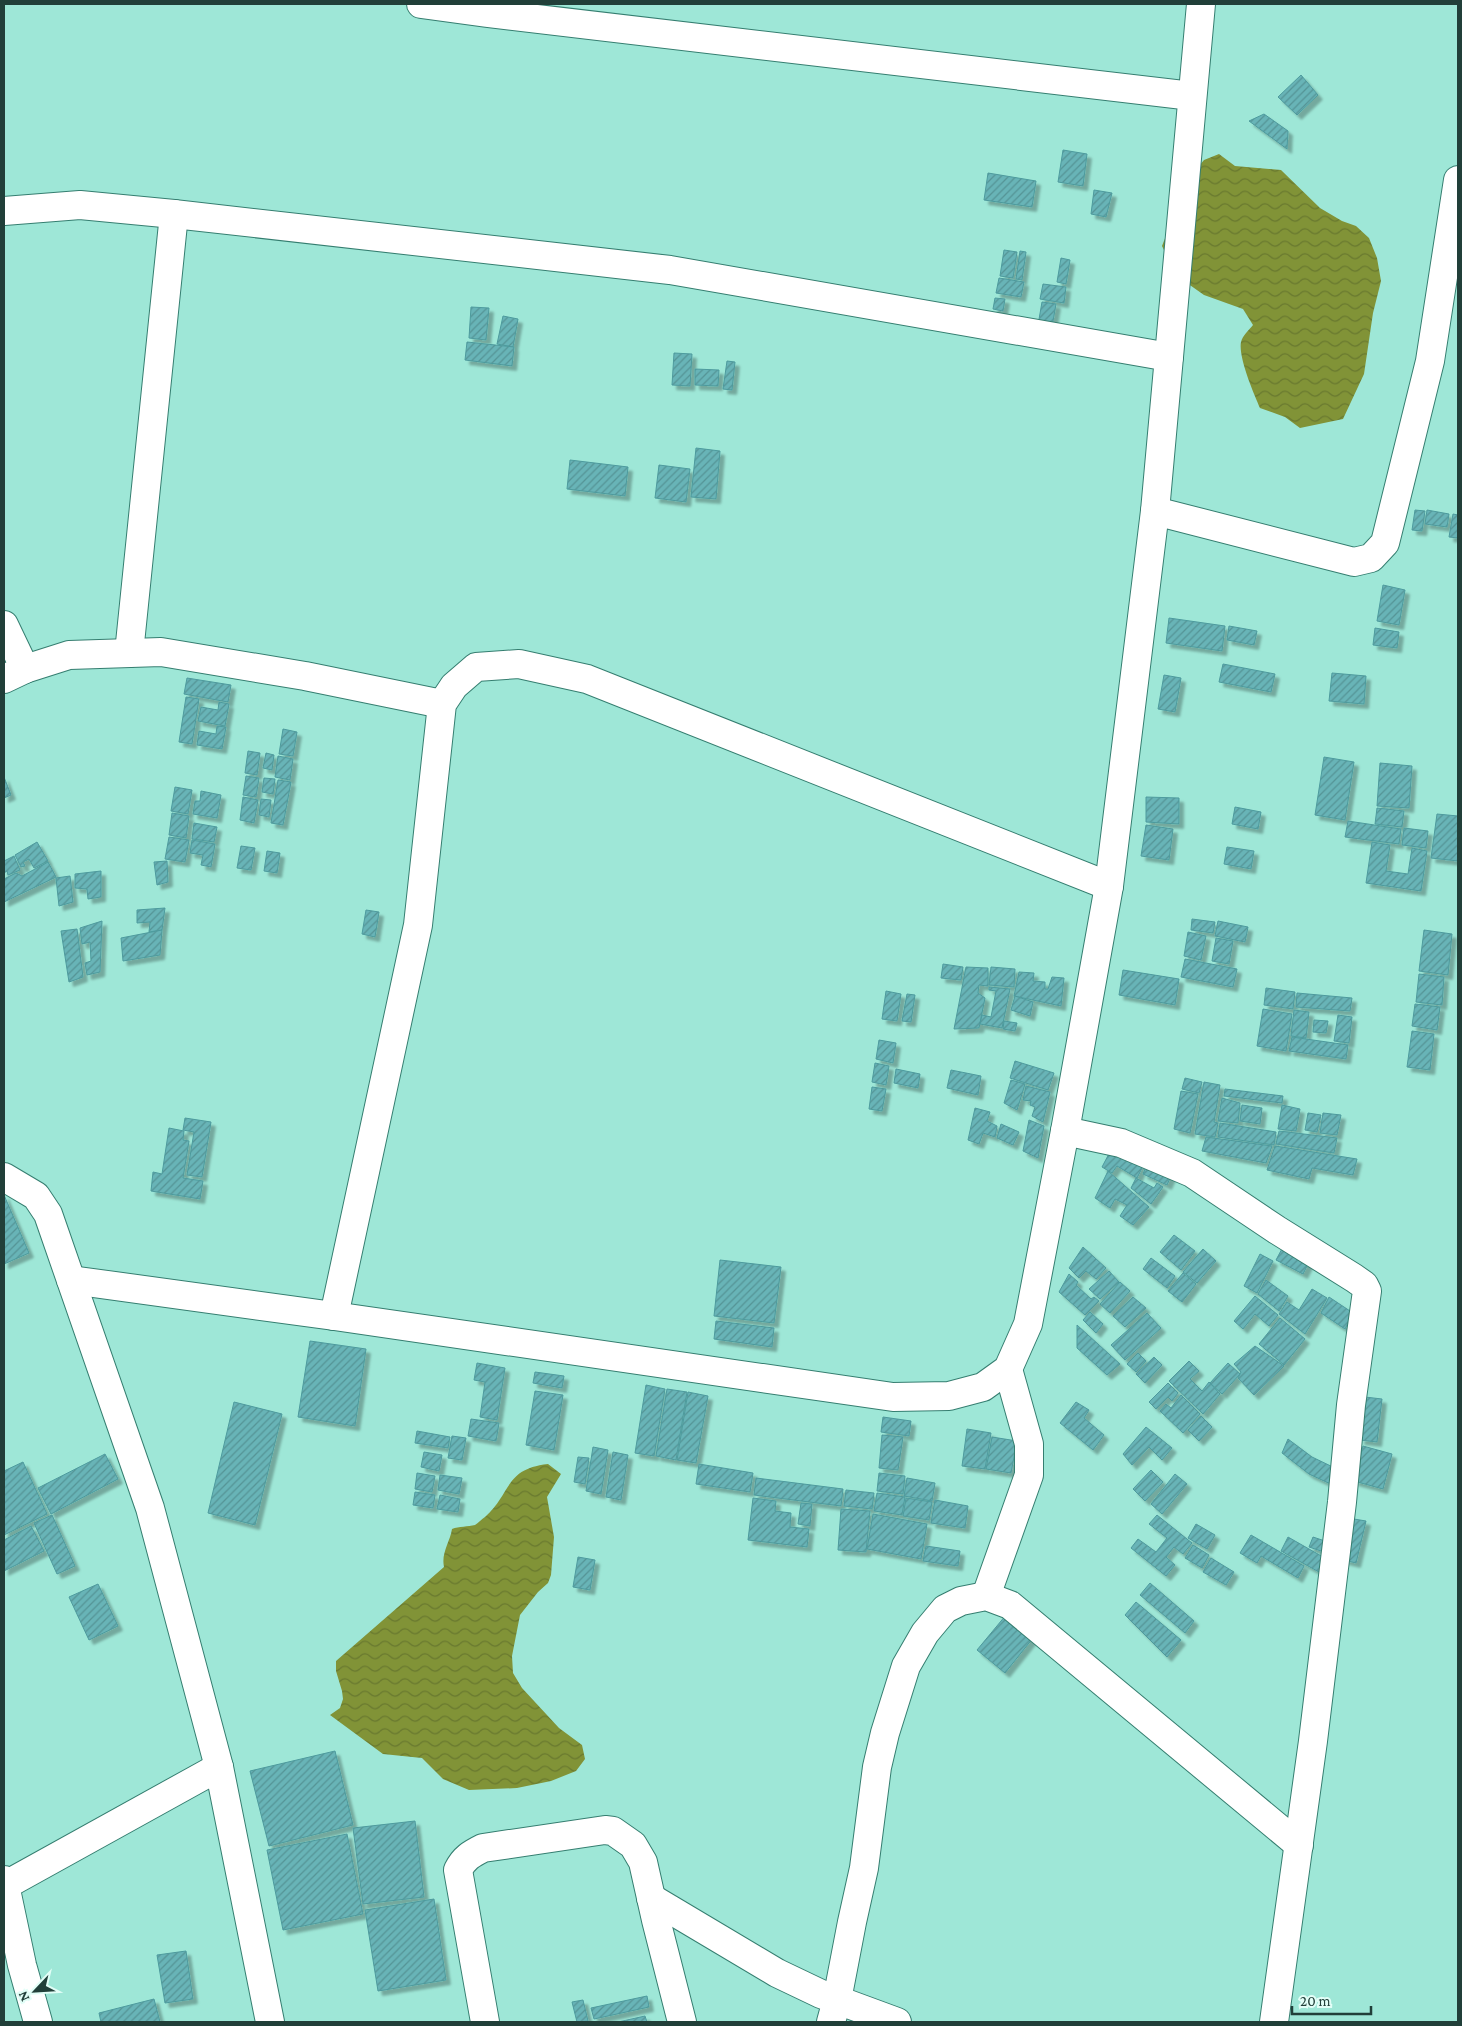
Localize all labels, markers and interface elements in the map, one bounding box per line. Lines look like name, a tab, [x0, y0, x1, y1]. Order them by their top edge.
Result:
north arrow	[10, 1966, 60, 2016]
scale bar	[1292, 1984, 1371, 2016]
text: N	[14, 1988, 32, 2004]
text: 20 m	[1300, 1993, 1331, 2009]

